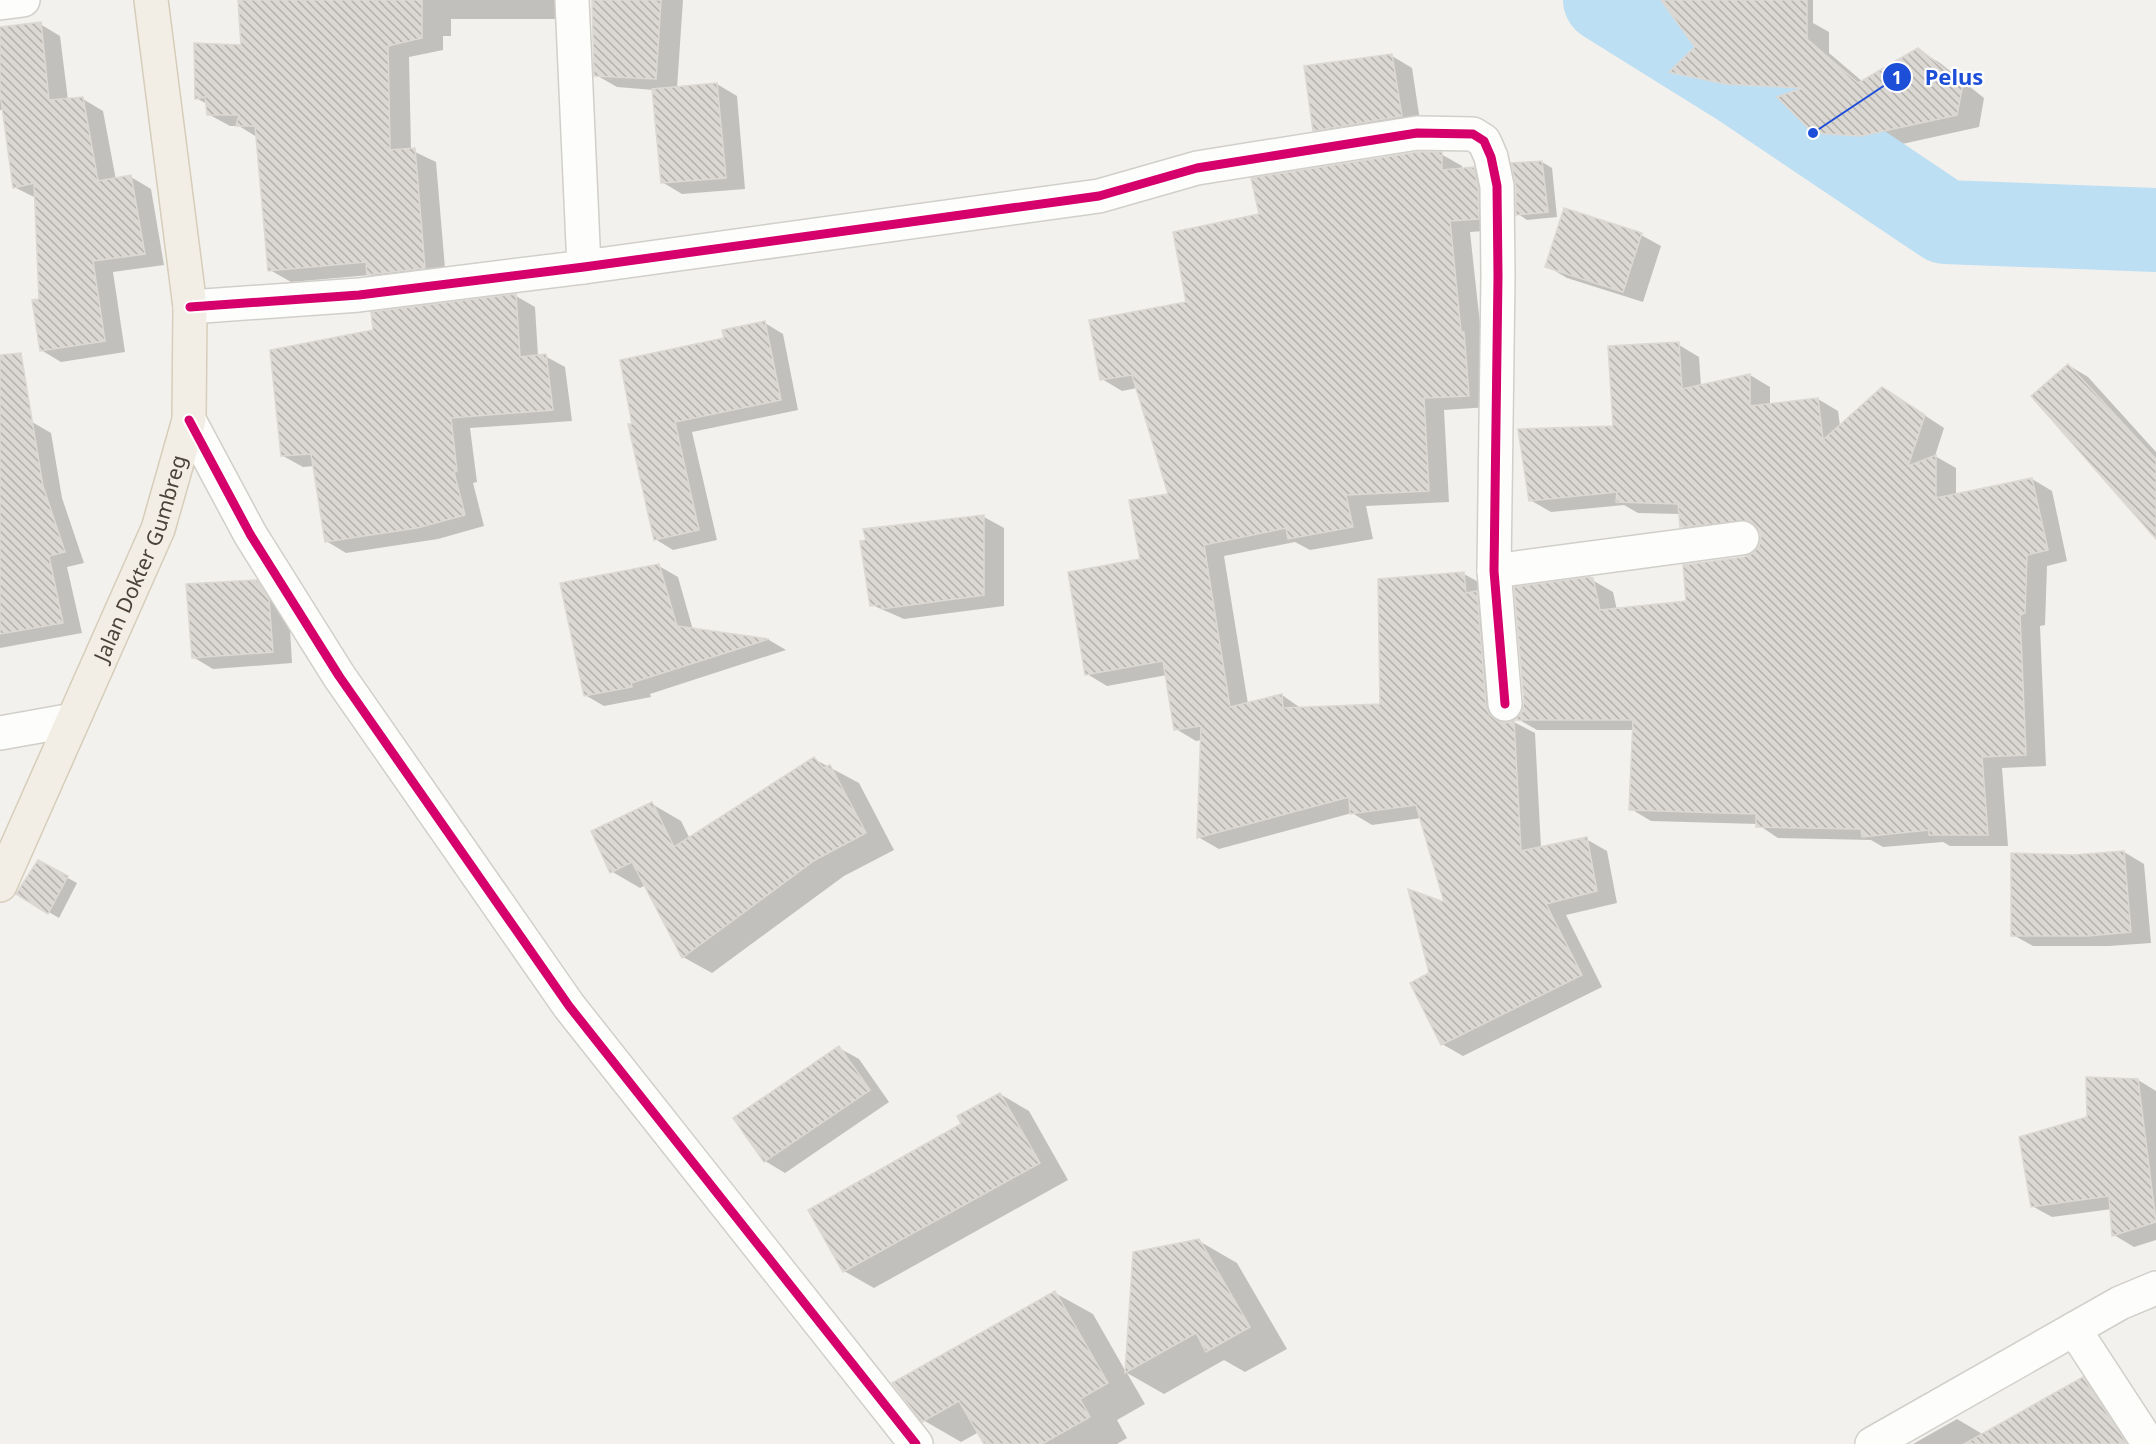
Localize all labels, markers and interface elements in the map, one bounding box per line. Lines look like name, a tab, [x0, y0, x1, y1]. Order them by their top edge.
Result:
callout: Pelus	[1882, 57, 1995, 97]
text: Pelus	[1925, 61, 1983, 91]
text: 1	[1892, 65, 1902, 89]
street label: Jalan Dokter Gumbreg	[86, 452, 192, 668]

